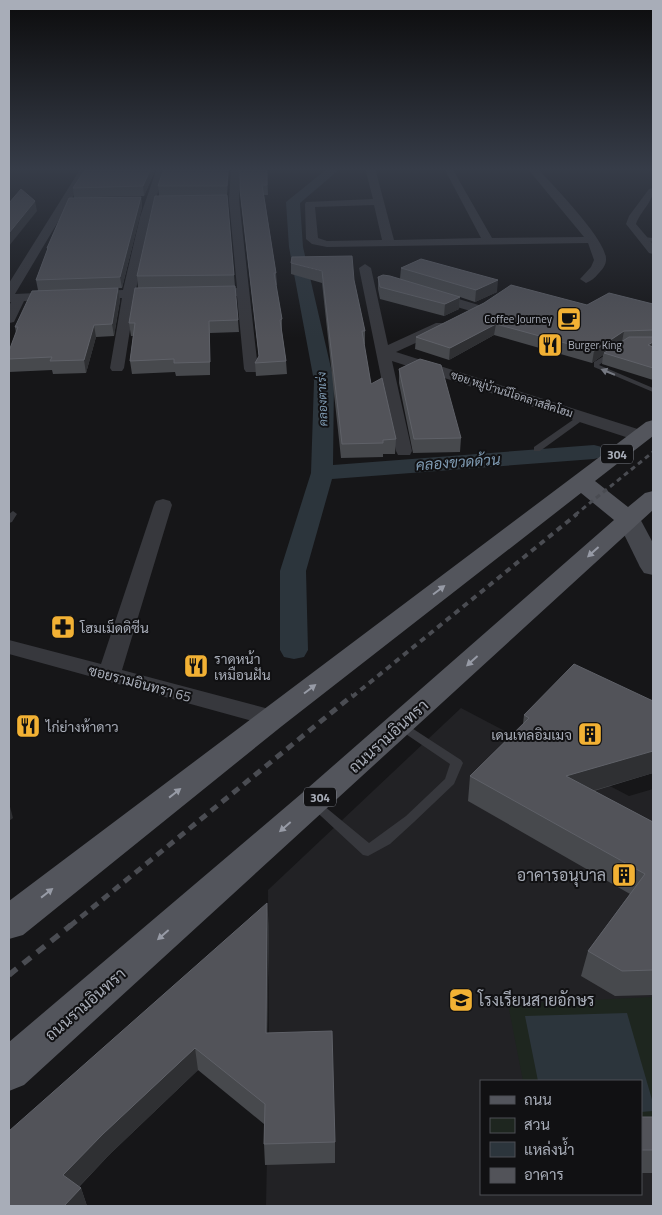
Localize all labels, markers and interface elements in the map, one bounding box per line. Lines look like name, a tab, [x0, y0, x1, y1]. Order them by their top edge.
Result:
cafe icon: Coffee Journey	[556, 306, 582, 332]
place label: Coffee Journey	[484, 311, 553, 327]
restaurant icon: Burger King	[537, 332, 563, 358]
place label: Burger King	[568, 337, 622, 353]
street label: ซอย หมู่บ้านนีโอคลาสสิคโฮม	[449, 367, 575, 421]
one-way arrow	[600, 368, 615, 376]
water label: คลองตาเร่ง	[312, 371, 332, 427]
road number: 304	[601, 444, 633, 464]
water label: คลองขวดด้วน	[415, 448, 502, 476]
one-way arrow	[587, 546, 599, 558]
one-way arrow	[432, 585, 445, 596]
pharmacy icon: โฮมเม็ดดิซีน	[50, 614, 76, 640]
place label: โฮมเม็ดดิซีน	[79, 617, 149, 638]
place label: ราดหน้า เหมือนฝัน	[214, 648, 271, 685]
restaurant icon: ราดหน้า เหมือนฝัน	[183, 653, 209, 679]
one-way arrow	[466, 655, 478, 667]
street label: ซอยรามอินทรา 65	[86, 659, 194, 707]
one-way arrow	[303, 683, 316, 694]
street label: ถนนรามอินทรา	[343, 693, 433, 779]
restaurant icon: ไก่ย่างห้าดาว	[15, 713, 41, 739]
place label: ไก่ย่างห้าดาว	[45, 716, 119, 737]
building icon: เดนเทลอิมเมจ	[577, 721, 603, 747]
place label: เดนเทลอิมเมจ	[491, 724, 572, 745]
one-way arrow	[168, 787, 181, 798]
road number: 304	[304, 788, 336, 806]
one-way arrow	[279, 822, 292, 833]
building icon: อาคารอนุบาล	[611, 862, 637, 888]
place label: อาคารอนุบาล	[517, 863, 606, 887]
one-way arrow	[40, 887, 53, 898]
one-way arrow	[157, 929, 170, 940]
street label: ถนนรามอินทรา	[39, 962, 131, 1046]
school or university icon: โรงเรียนสายอักษร	[448, 987, 474, 1013]
place label: โรงเรียนสายอักษร	[477, 988, 595, 1012]
legend	[480, 1080, 642, 1195]
text: ถนน	[524, 1088, 552, 1111]
text: สวน	[524, 1113, 550, 1136]
text: แหล่งน้ำ	[524, 1137, 575, 1161]
text: อาคาร	[524, 1163, 564, 1186]

